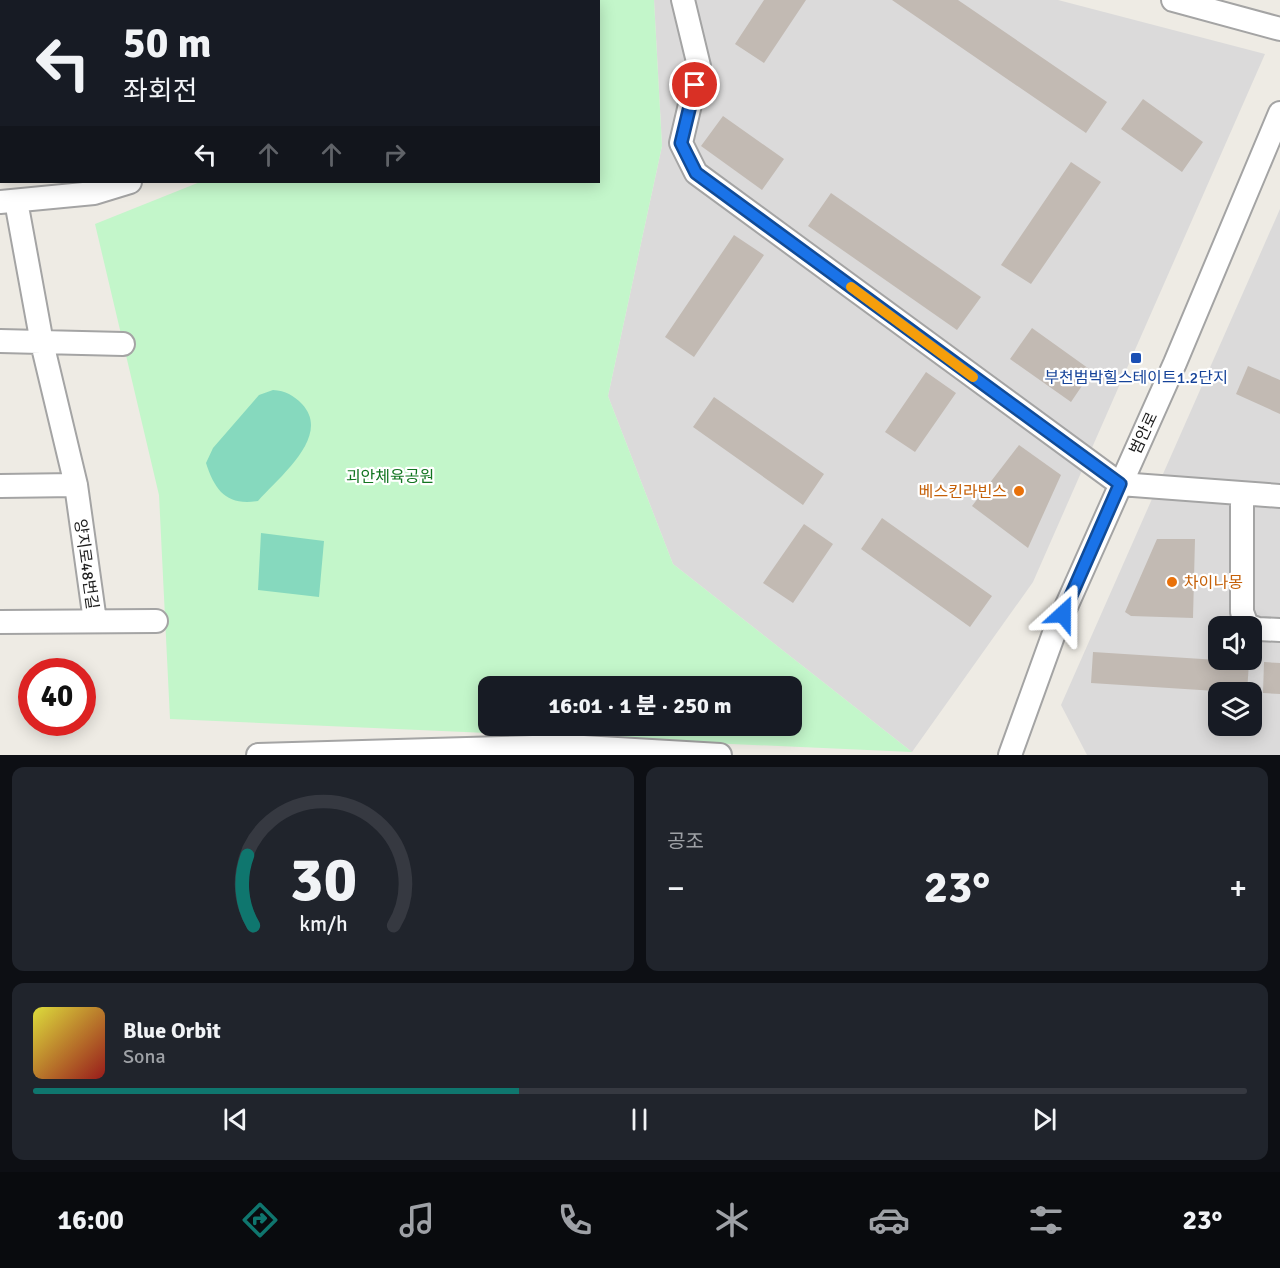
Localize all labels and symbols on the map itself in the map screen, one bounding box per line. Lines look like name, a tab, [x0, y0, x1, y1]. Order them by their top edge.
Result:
pin	[669, 59, 720, 110]
marker: 부천범박힐스테이트1.2단지	[1129, 351, 1143, 365]
place label: 부천범박힐스테이트1.2단지	[1044, 368, 1228, 388]
street label: 범안로	[1126, 409, 1162, 458]
park label: 괴안체육공원	[346, 467, 434, 487]
place label: 베스킨라빈스	[919, 482, 1007, 502]
marker: 베스킨라빈스	[1012, 484, 1026, 498]
street label: 양지로48번길	[70, 518, 102, 611]
place label: 차이나몽	[1184, 573, 1243, 593]
marker: 차이나몽	[1165, 575, 1179, 589]
position arrow	[1031, 582, 1095, 646]
speed limit sign: 40	[18, 658, 96, 736]

